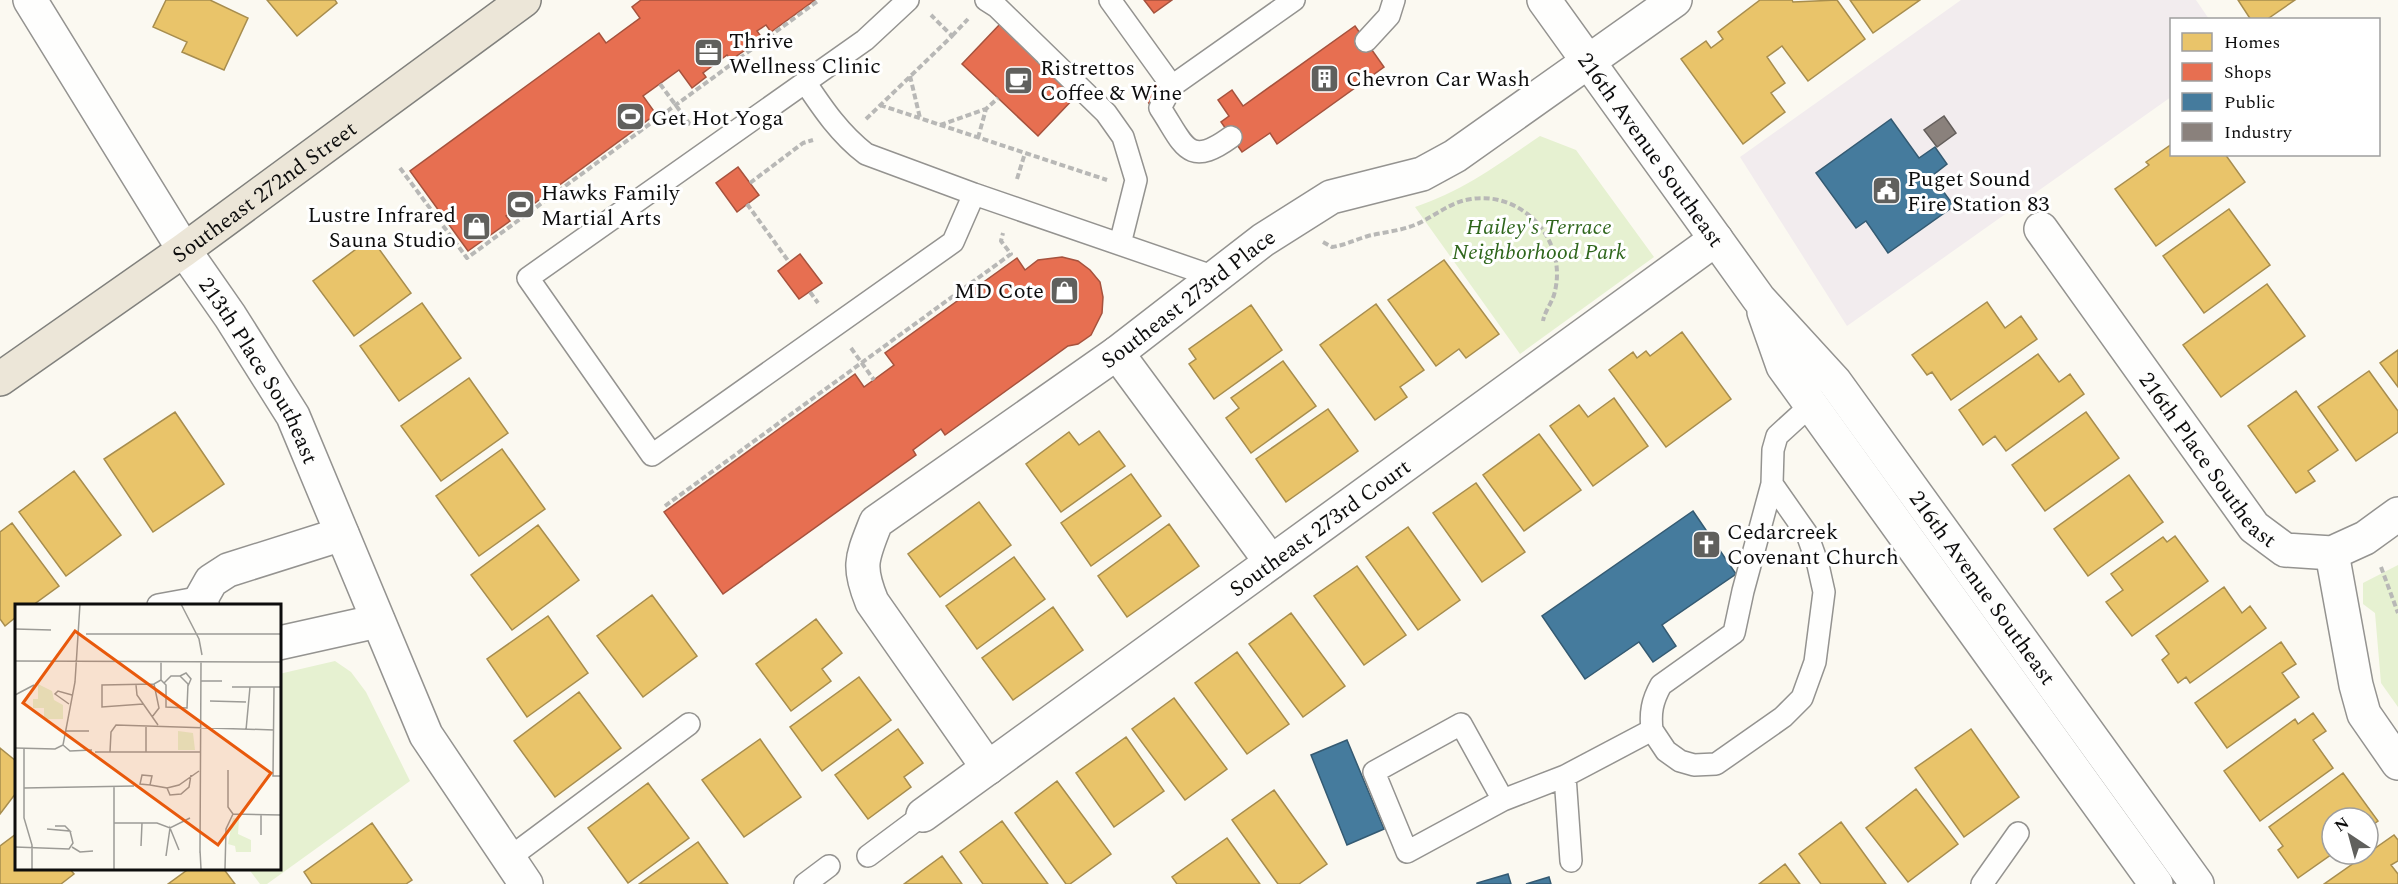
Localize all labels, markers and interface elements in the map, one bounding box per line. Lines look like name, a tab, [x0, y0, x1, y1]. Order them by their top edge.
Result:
legend	[2170, 18, 2380, 156]
place label: Thrive Wellness Clinic	[729, 25, 881, 83]
text: Homes	[2224, 29, 2280, 56]
office icon: Thrive Wellness Clinic	[692, 37, 724, 69]
street label: 216th Avenue Southeast	[1569, 46, 1732, 255]
place label: Ristrettos Coffee & Wine	[1040, 52, 1182, 110]
text: Shops	[2224, 59, 2272, 86]
building icon: Chevron Car Wash	[1309, 62, 1341, 94]
place label: Chevron Car Wash	[1346, 63, 1530, 96]
cafe icon: Ristrettos Coffee & Wine	[1003, 64, 1035, 96]
text: Public	[2224, 89, 2275, 116]
sports icon: Get Hot Yoga	[614, 101, 646, 133]
place label: Get Hot Yoga	[651, 102, 784, 135]
street label: Southeast 272nd Street	[166, 113, 364, 272]
text: Industry	[2224, 119, 2293, 146]
place label: Puget Sound Fire Station 83	[1907, 163, 2049, 221]
public building icon: Puget Sound Fire Station 83	[1870, 175, 1902, 207]
place label: Hawks Family Martial Arts	[541, 177, 681, 235]
sports icon: Hawks Family Martial Arts	[504, 189, 536, 221]
place label: Lustre Infrared Sauna Studio	[307, 199, 456, 257]
shop icon: Lustre Infrared Sauna Studio	[461, 211, 493, 243]
park label: Hailey's Terrace Neighborhood Park	[1452, 211, 1626, 269]
street label: Southeast 273rd Place	[1094, 221, 1282, 377]
street label: 213th Place Southeast	[190, 271, 326, 469]
shop icon: MD Cote	[1049, 274, 1081, 306]
place label: MD Cote	[954, 275, 1044, 308]
street label: 216th Place Southeast	[2130, 366, 2283, 557]
street label: Southeast 273rd Court	[1223, 451, 1418, 605]
street label: 216th Avenue Southeast	[1900, 484, 2063, 693]
place label: Cedarcreek Covenant Church	[1727, 516, 1899, 574]
church icon: Cedarcreek Covenant Church	[1690, 528, 1722, 560]
inset map	[15, 604, 280, 869]
north arrow	[2320, 806, 2380, 866]
text: N	[2329, 811, 2354, 838]

